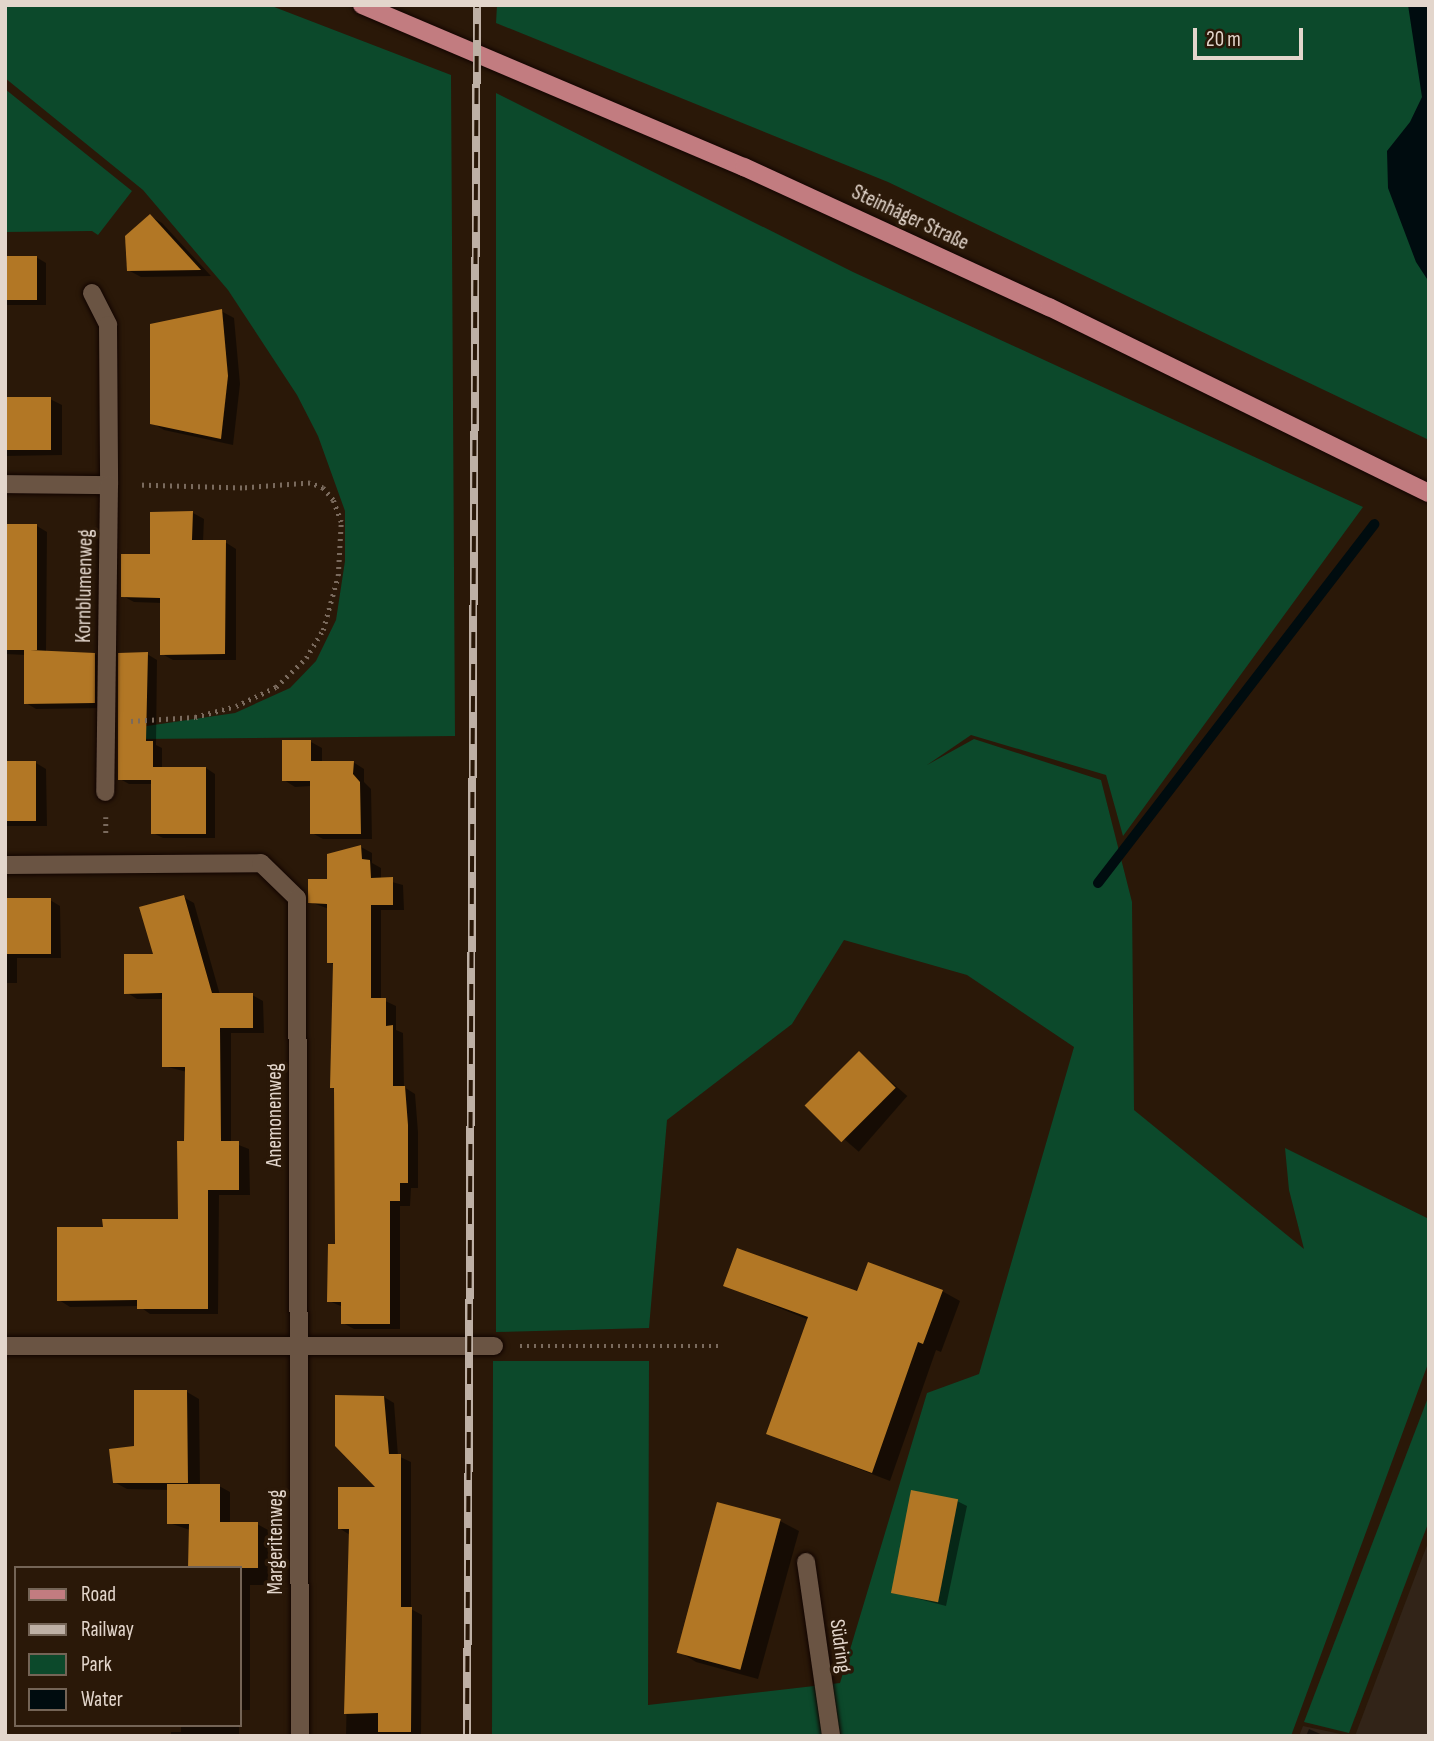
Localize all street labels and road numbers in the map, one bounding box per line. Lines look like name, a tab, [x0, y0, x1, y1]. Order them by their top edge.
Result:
street label: Steinhäger Straße	[848, 180, 972, 256]
street label: Kornblumenweg	[71, 529, 99, 643]
street label: Anemonenweg	[262, 1063, 288, 1167]
street label: Margeritenweg	[263, 1490, 289, 1594]
street label: Südring	[824, 1618, 856, 1674]

